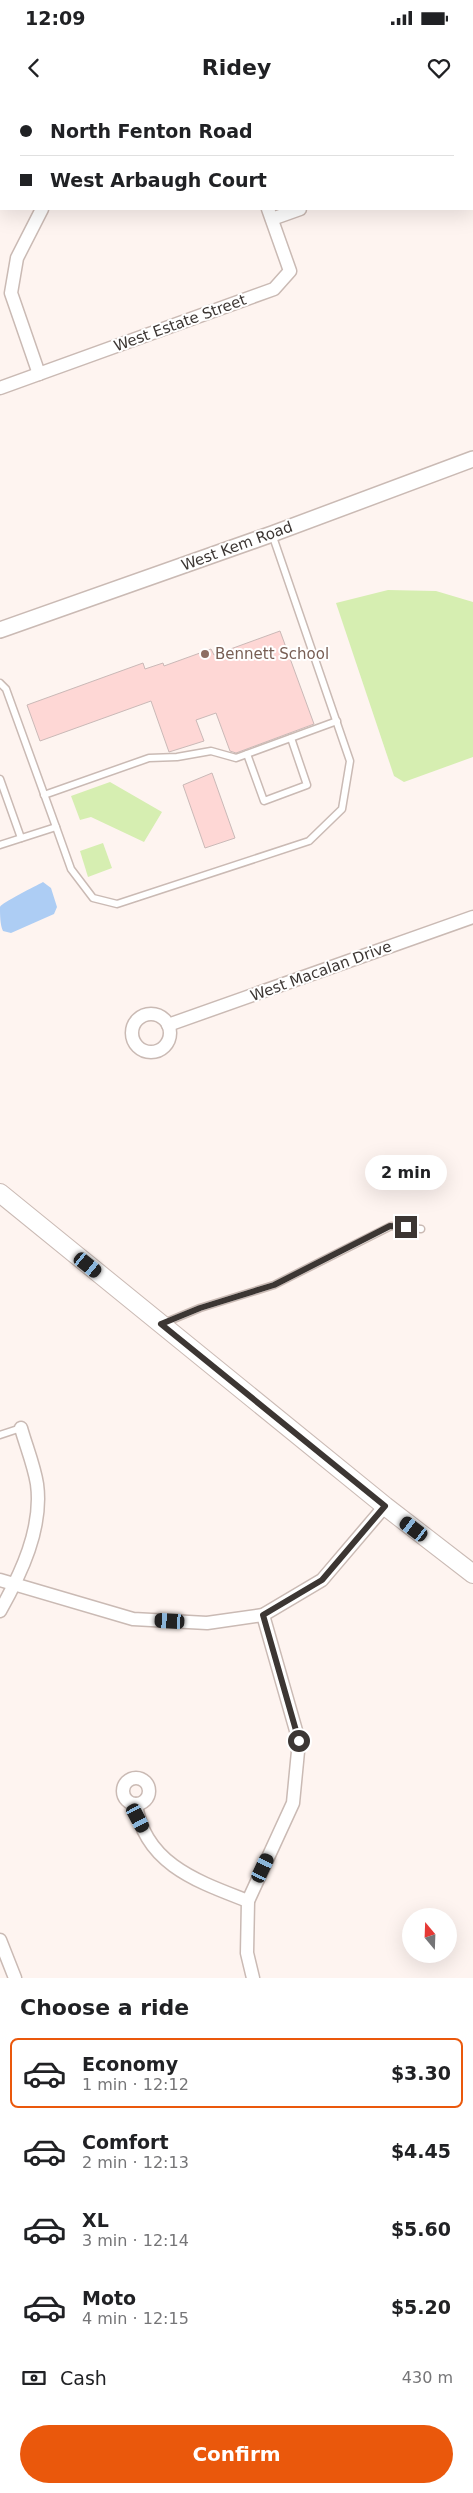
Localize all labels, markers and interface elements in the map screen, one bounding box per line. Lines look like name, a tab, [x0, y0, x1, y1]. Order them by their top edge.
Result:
text: 12:09	[25, 7, 85, 29]
icon: back	[20, 54, 48, 82]
icon: heart	[425, 54, 453, 82]
text: Ridey	[202, 55, 271, 80]
text: North Fenton Road	[50, 120, 253, 142]
text: West Arbaugh Court	[50, 169, 267, 191]
street label: West Estate Street	[111, 291, 249, 355]
street label: West Kem Road	[179, 518, 295, 574]
place label: Bennett School	[215, 645, 329, 663]
marker: Bennett School	[199, 648, 211, 660]
street label: West Macalan Drive	[248, 937, 394, 1005]
callout: 2 min	[365, 1154, 447, 1190]
text: 2 min	[381, 1163, 431, 1182]
route end	[395, 1216, 417, 1238]
car	[71, 1250, 104, 1280]
car	[397, 1514, 430, 1544]
car	[154, 1613, 185, 1629]
route start	[288, 1730, 310, 1752]
car	[124, 1801, 151, 1835]
car	[249, 1851, 276, 1885]
north arrow	[402, 1908, 458, 1962]
map controls	[402, 1908, 457, 1963]
text: Choose a ride	[20, 1995, 189, 2020]
icon: car	[22, 2051, 67, 2096]
text: Economy	[82, 2053, 178, 2075]
text: $3.30	[391, 2062, 451, 2084]
text: 1 min · 12:12	[82, 2075, 189, 2094]
icon: car	[22, 2129, 67, 2174]
text: Comfort	[82, 2131, 169, 2153]
text: $4.45	[391, 2140, 451, 2162]
text: 2 min · 12:13	[82, 2153, 189, 2172]
icon: car	[22, 2207, 67, 2252]
text: XL	[82, 2209, 109, 2231]
text: $5.60	[391, 2218, 451, 2240]
text: 3 min · 12:14	[82, 2231, 189, 2250]
icon: car	[22, 2285, 67, 2330]
text: Moto	[82, 2287, 136, 2309]
text: $5.20	[391, 2296, 451, 2318]
text: 4 min · 12:15	[82, 2309, 189, 2328]
icon: cash	[20, 2364, 48, 2392]
text: Cash	[60, 2367, 107, 2389]
text: 430 m	[402, 2368, 453, 2387]
button: Confirm	[20, 2425, 453, 2483]

